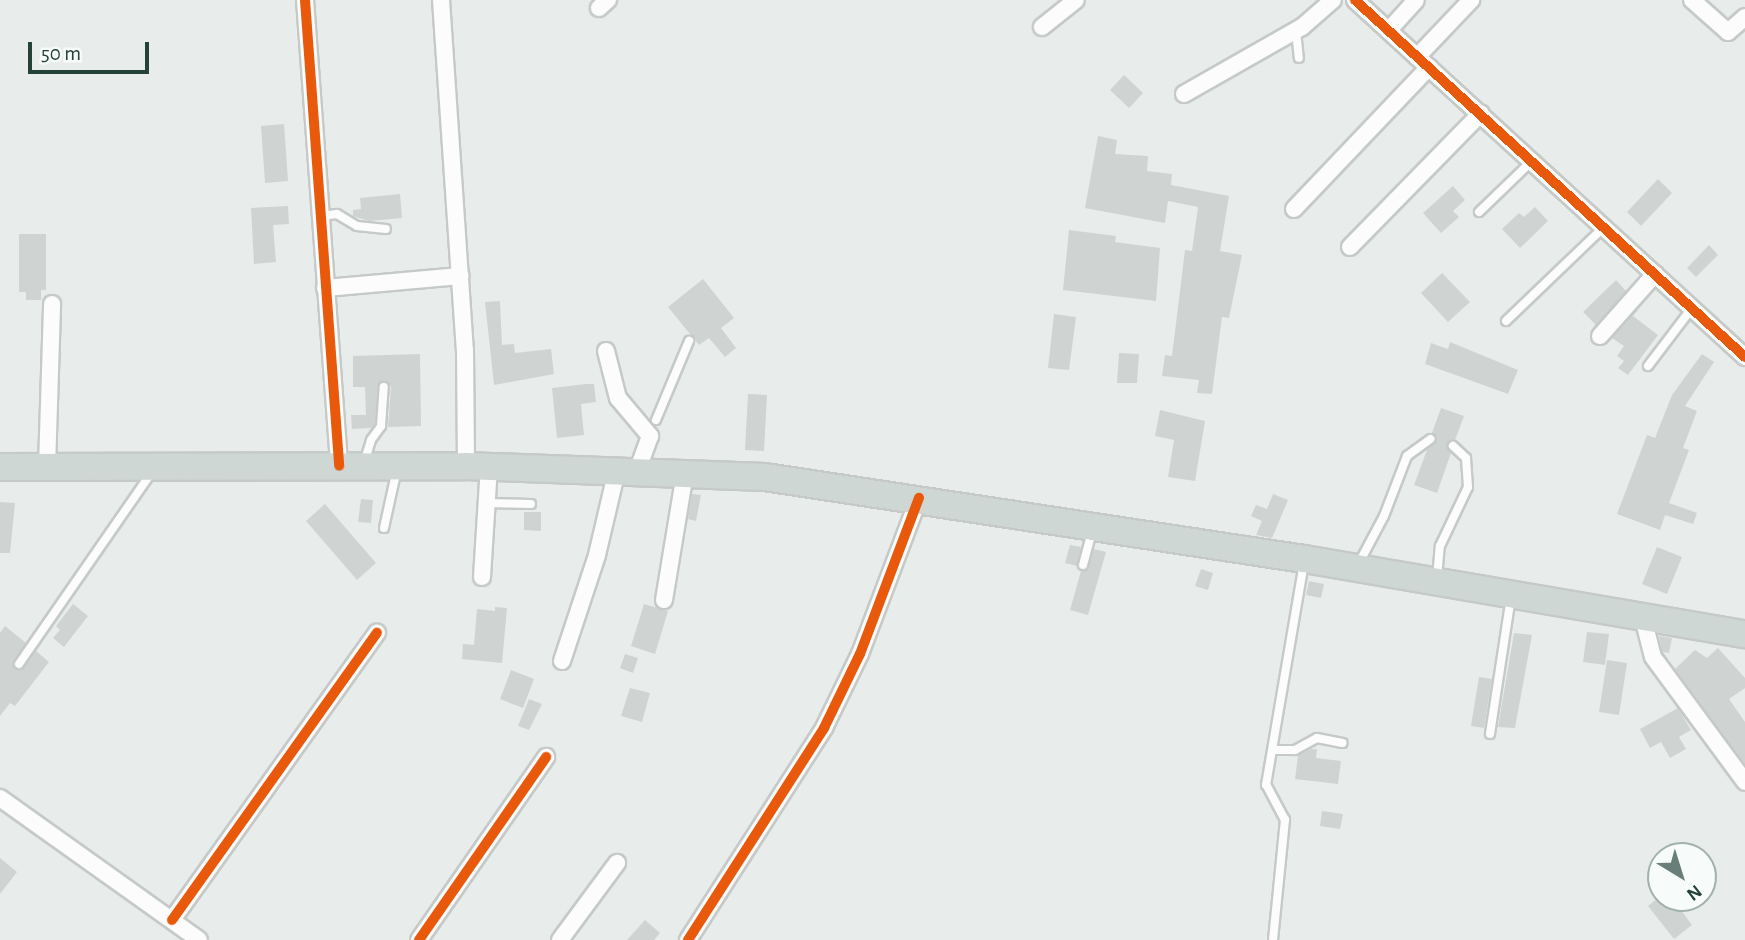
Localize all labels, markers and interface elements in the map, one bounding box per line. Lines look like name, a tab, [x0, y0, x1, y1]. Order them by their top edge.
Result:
scale bar	[32, 28, 152, 72]
text: 50 m	[41, 43, 81, 64]
north arrow	[1647, 842, 1717, 912]
text: N	[1683, 881, 1705, 904]

